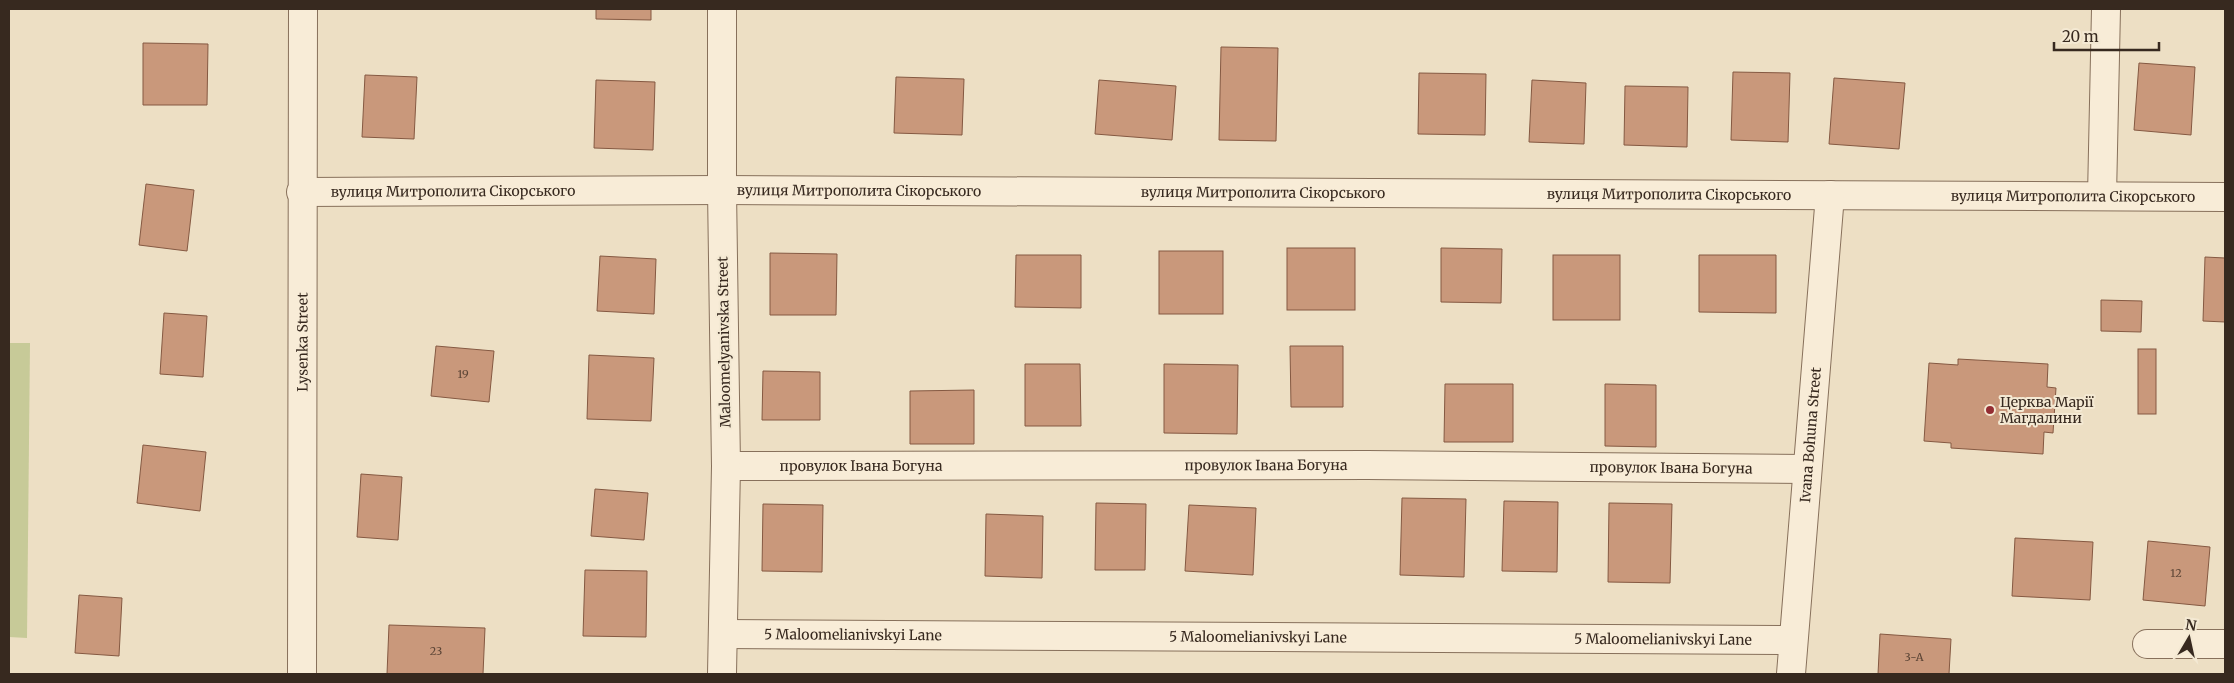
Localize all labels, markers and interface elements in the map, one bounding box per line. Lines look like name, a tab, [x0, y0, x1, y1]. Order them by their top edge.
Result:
scale bar	[2054, 20, 2159, 52]
text: 20 m	[2062, 27, 2099, 46]
street label: вулиця Митрополита Сікорського	[737, 181, 981, 200]
street label: вулиця Митрополита Сікорського	[331, 182, 575, 201]
street label: вулиця Митрополита Сікорського	[1141, 183, 1385, 202]
street label: вулиця Митрополита Сікорського	[1547, 185, 1791, 204]
street label: вулиця Митрополита Сікорського	[1951, 187, 2195, 206]
street label: Maloomelyanivska Street	[713, 256, 734, 428]
street label: Lysenka Street	[293, 292, 312, 392]
street label: Ivana Bohuna Street	[1796, 366, 1825, 503]
house number: 19	[457, 367, 469, 381]
place label: Церква Марії Магдалини	[2000, 393, 2094, 427]
marker: Церква Марії Магдалини	[1984, 404, 1996, 416]
street label: провулок Івана Богуна	[1184, 456, 1348, 474]
street label: провулок Івана Богуна	[779, 457, 943, 475]
street label: провулок Івана Богуна	[1589, 458, 1753, 478]
house number: 12	[2170, 566, 2182, 580]
north arrow	[2164, 613, 2214, 663]
text: N	[2184, 615, 2198, 635]
street label: 5 Maloomelianivskyi Lane	[764, 625, 942, 644]
street label: 5 Maloomelianivskyi Lane	[1169, 628, 1347, 646]
street label: 5 Maloomelianivskyi Lane	[1574, 630, 1752, 649]
house number: 23	[430, 644, 442, 658]
house number: 3-А	[1905, 650, 1924, 664]

